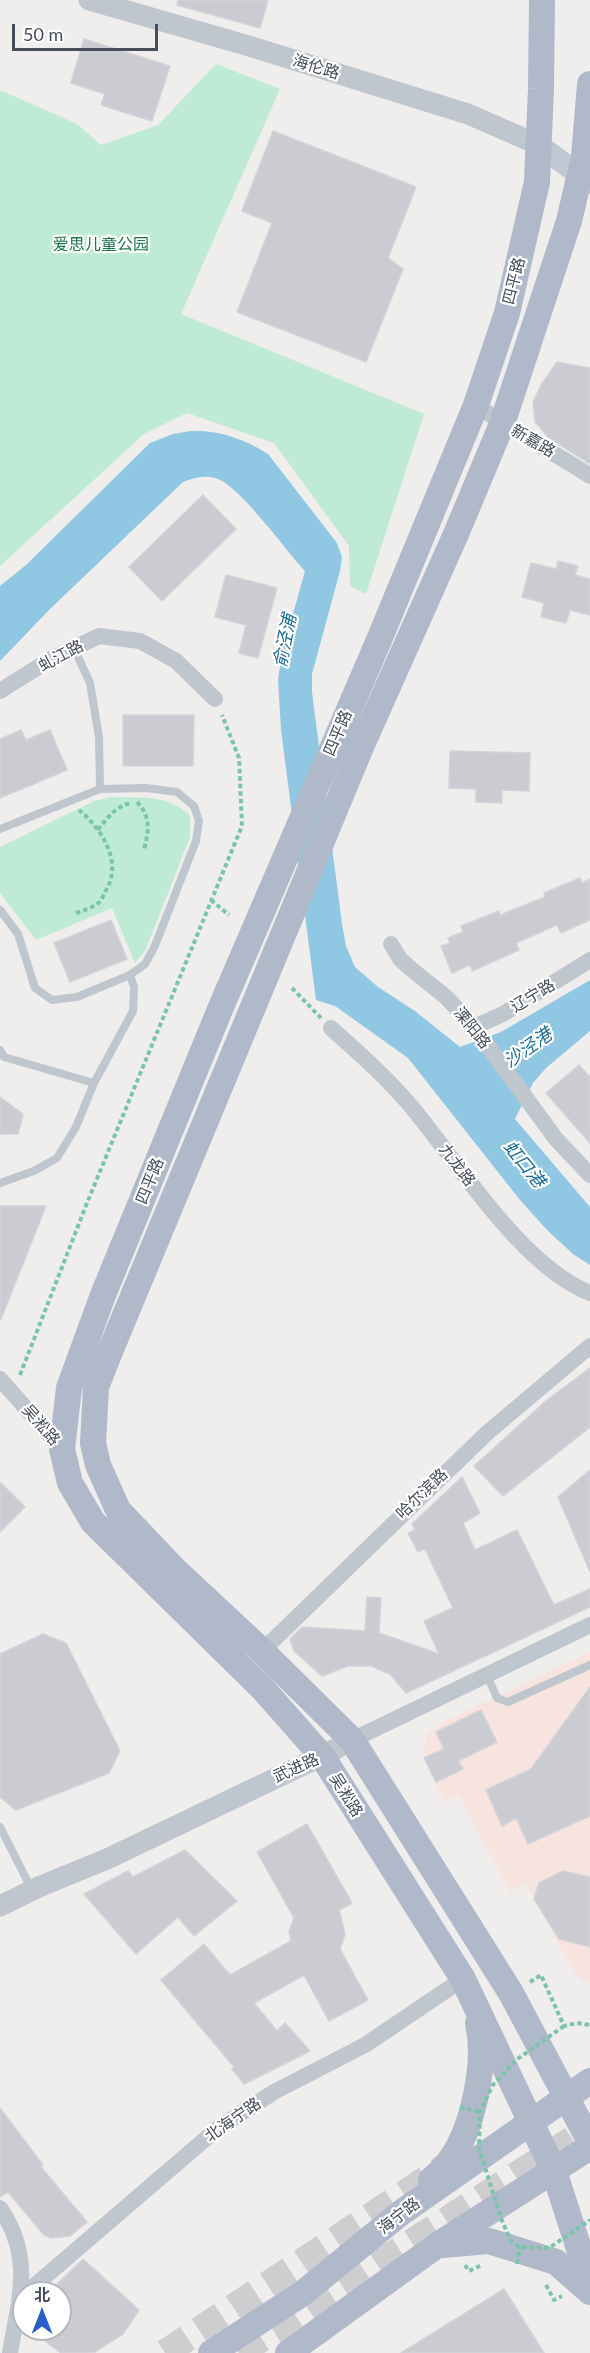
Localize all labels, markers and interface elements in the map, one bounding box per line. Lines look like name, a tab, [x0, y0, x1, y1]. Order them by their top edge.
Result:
scale bar	[15, 12, 160, 50]
text: 50 m	[23, 23, 63, 45]
street label: 海伦路	[290, 51, 342, 83]
park label: 爱思儿童公园	[53, 235, 149, 255]
street label: 四平路	[499, 255, 529, 307]
street label: 新嘉路	[507, 421, 559, 461]
water label: 俞泾浦	[269, 612, 301, 670]
street label: 虬江路	[35, 636, 87, 676]
street label: 四平路	[320, 707, 356, 759]
street label: 辽宁路	[507, 975, 559, 1017]
street label: 溧阳路	[449, 1003, 495, 1053]
water label: 沙泾港	[500, 1024, 556, 1072]
water label: 虹口港	[499, 1136, 549, 1192]
street label: 九龙路	[435, 1140, 479, 1190]
street label: 四平路	[132, 1155, 168, 1207]
street label: 吴淞路	[18, 1401, 64, 1449]
street label: 哈尔滨路	[392, 1465, 452, 1523]
street label: 武进路	[270, 1749, 322, 1787]
street label: 吴淞路	[325, 1770, 367, 1820]
street label: 北海宁路	[201, 2094, 265, 2146]
street label: 海宁路	[374, 2194, 424, 2238]
north arrow	[12, 2281, 72, 2341]
text: 北	[34, 2285, 50, 2304]

